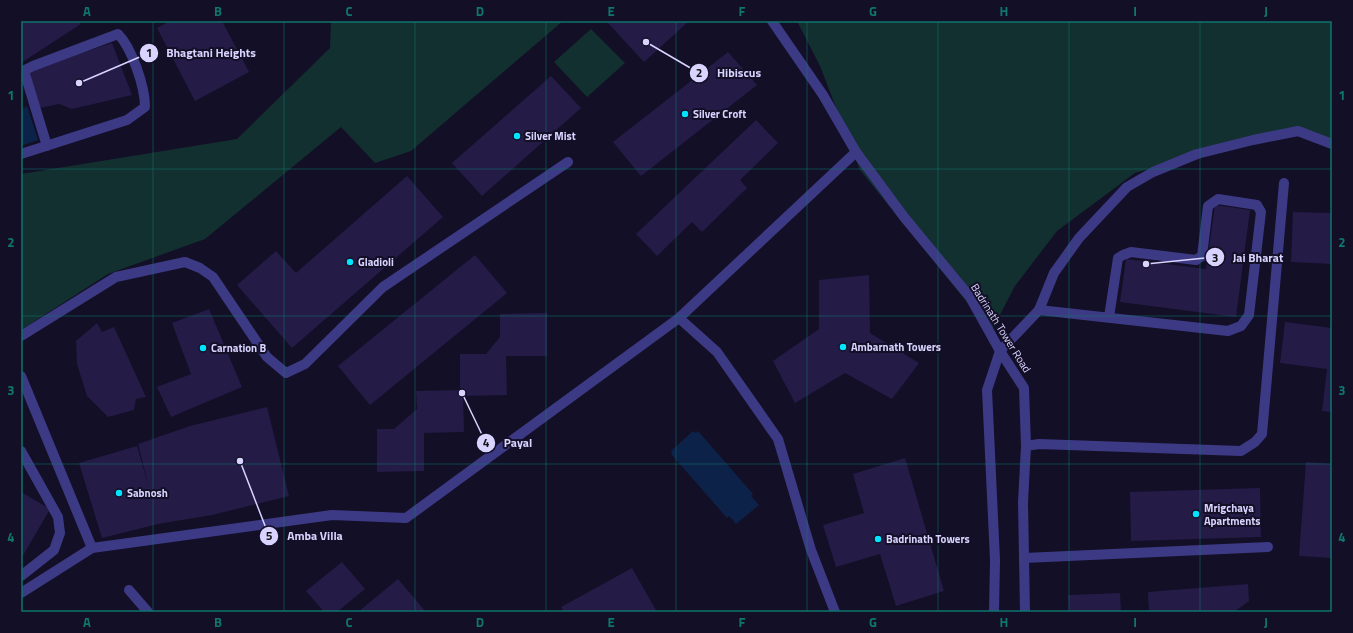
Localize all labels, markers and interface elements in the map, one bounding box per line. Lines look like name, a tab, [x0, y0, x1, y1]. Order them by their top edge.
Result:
text: A	[83, 1, 91, 21]
text: B	[214, 1, 222, 21]
text: C	[345, 1, 353, 21]
text: D	[476, 1, 484, 21]
text: E	[607, 1, 615, 21]
text: F	[739, 1, 746, 21]
text: G	[869, 1, 877, 21]
text: H	[1000, 1, 1008, 21]
text: I	[1133, 1, 1137, 21]
text: J	[1264, 1, 1268, 21]
callout: Bhagtani Heights	[139, 41, 264, 65]
text: 1	[146, 43, 152, 62]
text: Bhagtani Heights	[166, 43, 256, 62]
callout: Hibiscus	[689, 61, 769, 85]
text: 2	[696, 63, 702, 82]
text: Hibiscus	[717, 63, 761, 82]
text: 1	[7, 85, 15, 105]
text: 1	[1338, 85, 1346, 105]
place label: Silver Croft	[693, 106, 746, 122]
marker: Silver Croft	[680, 109, 690, 119]
place label: Silver Mist	[525, 128, 576, 144]
marker: Silver Mist	[512, 131, 522, 141]
text: 2	[7, 232, 15, 252]
text: 2	[1338, 232, 1346, 252]
callout: Jai Bharat	[1205, 245, 1292, 269]
text: 3	[1212, 248, 1218, 267]
text: Jai Bharat	[1233, 248, 1284, 267]
place label: Gladioli	[358, 254, 394, 270]
marker: Gladioli	[345, 257, 355, 267]
street label: Badrinath Tower Road	[967, 280, 1035, 376]
place label: Ambarnath Towers	[851, 339, 941, 355]
place label: Carnation B	[211, 340, 267, 356]
marker: Ambarnath Towers	[838, 342, 848, 352]
marker: Carnation B	[198, 343, 208, 353]
text: 3	[7, 380, 15, 400]
text: 3	[1338, 380, 1346, 400]
callout: Payal	[476, 431, 540, 455]
text: 4	[483, 433, 490, 452]
text: Payal	[504, 433, 532, 452]
place label: Sabnosh	[127, 485, 168, 501]
marker: Sabnosh	[114, 488, 124, 498]
place label: Mrigchaya Apartments	[1204, 500, 1260, 529]
marker: Mrigchaya Apartments	[1191, 509, 1201, 519]
callout: Amba Villa	[259, 524, 351, 548]
text: 5	[266, 526, 273, 545]
text: Amba Villa	[287, 526, 343, 545]
text: 4	[7, 527, 15, 547]
text: 4	[1338, 527, 1346, 547]
place label: Badrinath Towers	[886, 531, 970, 547]
marker: Badrinath Towers	[873, 534, 883, 544]
text: A	[83, 612, 91, 632]
text: B	[214, 612, 222, 632]
text: C	[345, 612, 353, 632]
text: D	[476, 612, 484, 632]
text: E	[607, 612, 615, 632]
text: F	[739, 612, 746, 632]
text: G	[869, 612, 877, 632]
text: H	[1000, 612, 1008, 632]
text: I	[1133, 612, 1137, 632]
text: J	[1264, 612, 1268, 632]

